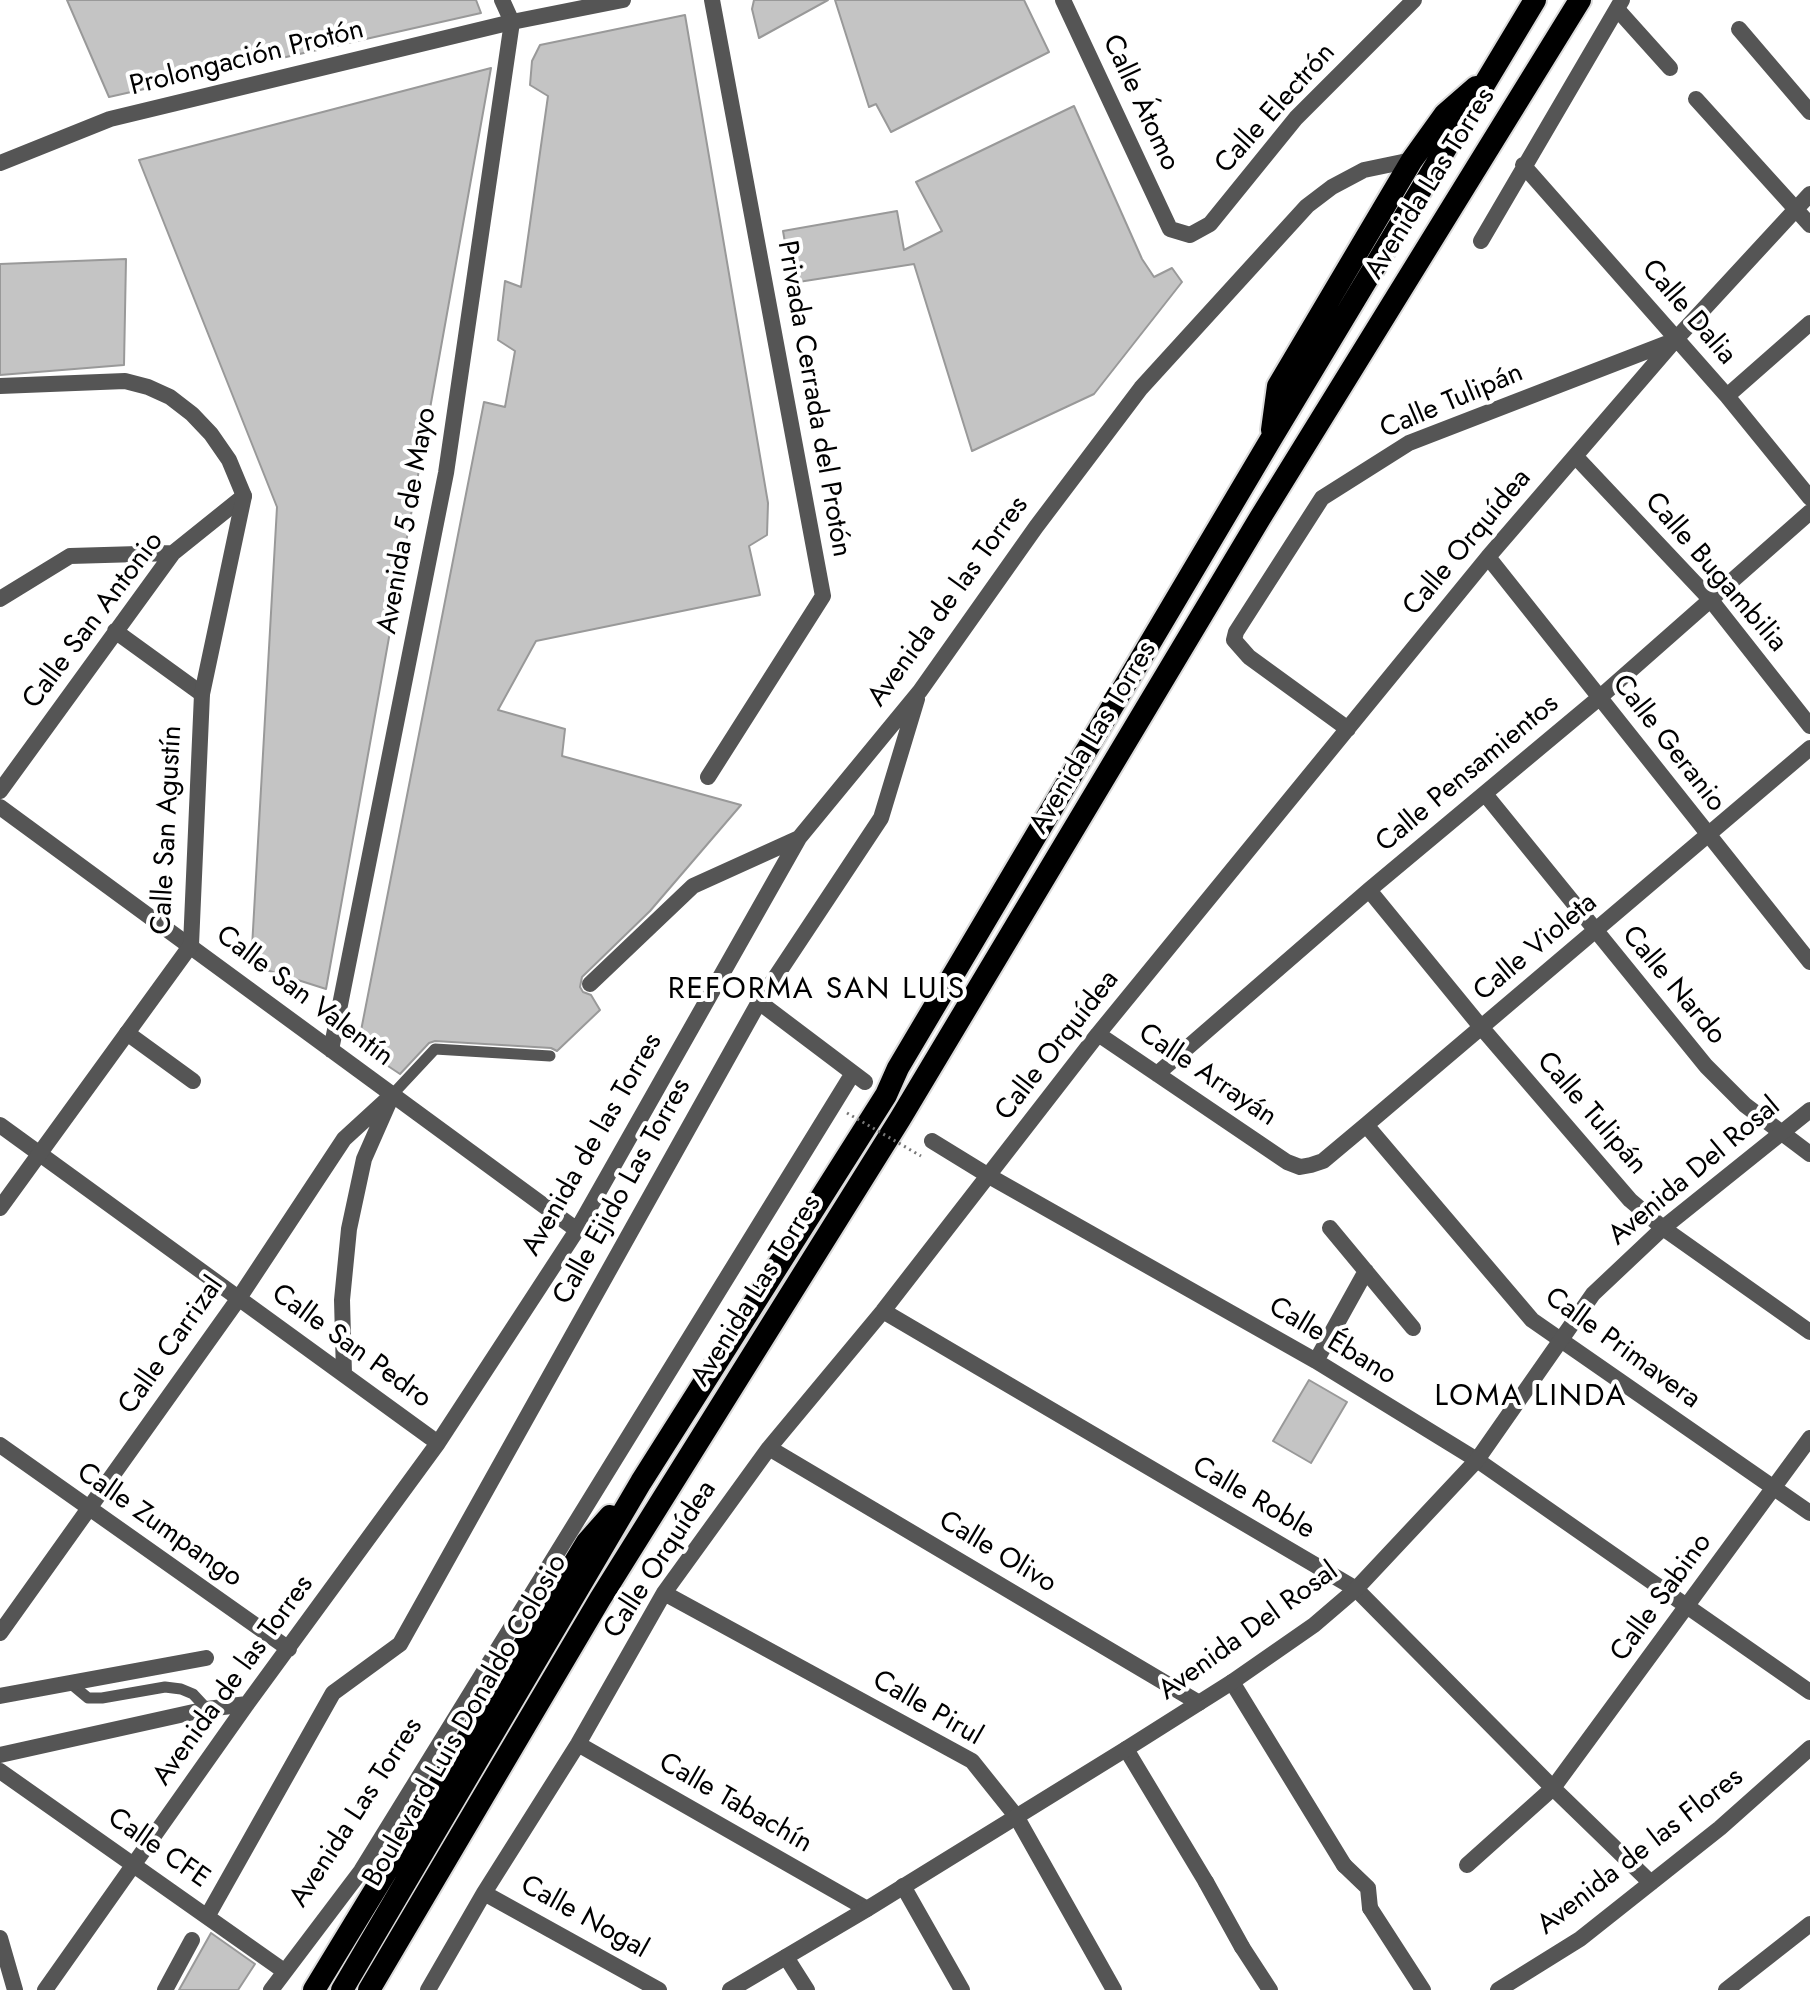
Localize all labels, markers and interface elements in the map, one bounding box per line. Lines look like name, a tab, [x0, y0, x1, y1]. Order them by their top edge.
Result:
street label: Prolongación Protón	[126, 14, 368, 104]
street label: Calle Átomo	[1094, 30, 1186, 176]
street label: Calle Electrón	[1209, 37, 1343, 181]
street label: Avenida Las Torres	[1359, 82, 1503, 286]
street label: Privada Cerrada del Protón	[769, 238, 857, 560]
street label: Calle Dalia	[1633, 254, 1743, 372]
street label: Calle Tulipán	[1376, 357, 1528, 447]
street label: Avenida 5 de Mayo	[372, 405, 444, 637]
street label: Calle Orquídea	[1397, 463, 1539, 623]
street label: Calle Bugambilia	[1637, 486, 1793, 660]
street label: Avenida de las Torres	[861, 490, 1037, 714]
street label: Calle San Antonio	[17, 526, 171, 716]
street label: Avenida Las Torres	[1023, 636, 1165, 840]
street label: Calle Geranio	[1604, 669, 1732, 819]
street label: Calle Pensamientos	[1370, 688, 1566, 860]
street label: Calle San Agustín	[146, 725, 190, 935]
street label: Calle Violeta	[1468, 887, 1604, 1009]
street label: Calle San Valentín	[209, 919, 399, 1075]
street label: Calle Nardo	[1614, 920, 1732, 1052]
street label: Calle Orquídea	[989, 964, 1127, 1128]
district label: REFORMA SAN LUIS	[668, 973, 966, 1009]
street label: Calle Arrayán	[1131, 1017, 1283, 1135]
street label: Avenida de las Torres	[516, 1028, 670, 1262]
street label: Calle Tulipán	[1529, 1046, 1653, 1182]
street label: Calle Ejido Las Torres	[547, 1073, 699, 1311]
street label: Avenida Del Rosal	[1602, 1090, 1788, 1254]
street label: Avenida Las Torres	[685, 1189, 829, 1393]
street label: Calle Carrizal	[112, 1271, 232, 1421]
street label: Calle San Pedro	[264, 1278, 438, 1416]
street label: Calle Primavera	[1537, 1281, 1707, 1417]
street label: Calle Ébano	[1262, 1291, 1402, 1393]
district label: LOMA LINDA	[1435, 1380, 1627, 1416]
street label: Calle Roble	[1186, 1450, 1320, 1548]
street label: Calle Zumpango	[70, 1456, 248, 1596]
street label: Calle Orquídea	[598, 1475, 724, 1645]
street label: Calle Olivo	[932, 1505, 1062, 1601]
street label: Calle Sabino	[1604, 1527, 1720, 1669]
street label: Boulevard Luis Donaldo Colosio	[357, 1549, 575, 1893]
street label: Avenida Del Rosal	[1153, 1556, 1345, 1708]
street label: Avenida de las Torres	[146, 1569, 322, 1793]
street label: Calle Pirul	[866, 1664, 988, 1754]
street label: Avenida Las Torres	[283, 1712, 431, 1914]
street label: Calle Tabachín	[652, 1747, 818, 1861]
street label: Avenida de las Flores	[1531, 1761, 1751, 1943]
street label: Calle CFE	[100, 1802, 216, 1896]
street label: Calle Nogal	[514, 1869, 654, 1967]

